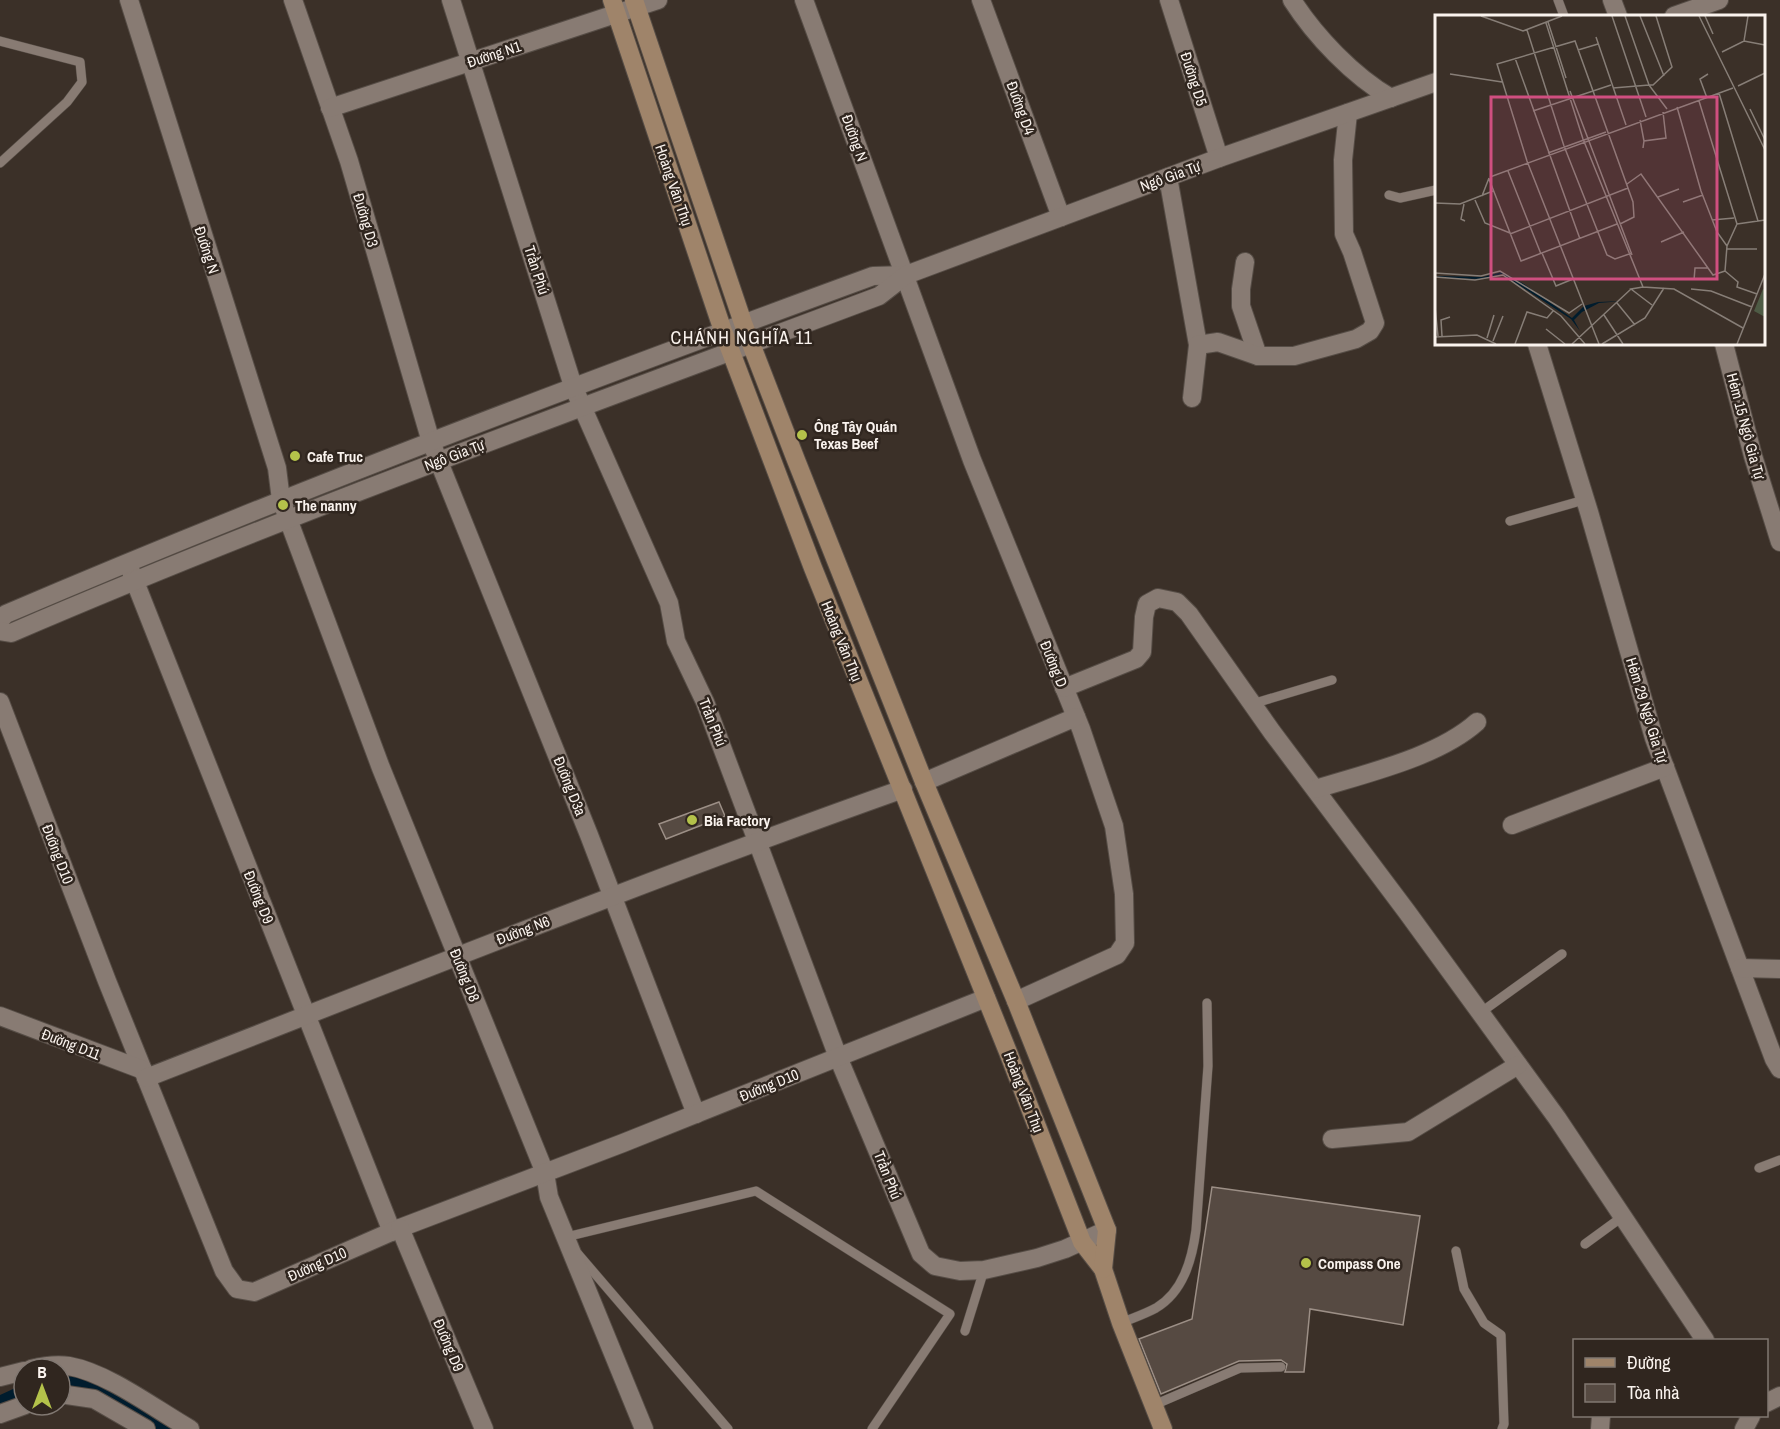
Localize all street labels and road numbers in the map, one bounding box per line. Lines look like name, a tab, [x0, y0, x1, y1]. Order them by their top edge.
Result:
street label: Đường N1	[464, 35, 524, 73]
street label: Đường D5	[1175, 49, 1213, 109]
street label: Đường D4	[1002, 78, 1040, 138]
street label: Đường N	[837, 112, 873, 164]
street label: Hoàng Văn Thụ	[650, 141, 698, 229]
street label: Ngô Gia Tự	[1137, 155, 1204, 197]
street label: Đường D3	[348, 190, 384, 250]
street label: Đường N	[190, 224, 224, 276]
street label: Trần Phú	[519, 243, 555, 297]
street label: Hẻm 15 Ngô Gia Tự	[1722, 371, 1771, 482]
street label: Ngô Gia Tự	[421, 434, 488, 476]
street label: Hoàng Văn Thụ	[816, 598, 868, 684]
street label: Đường D	[1035, 638, 1073, 691]
street label: Hẻm 29 Ngô Gia Tự	[1621, 655, 1673, 766]
street label: Trần Phú	[694, 695, 732, 749]
street label: Đường D3a	[549, 753, 591, 819]
street label: Đường D10	[37, 821, 79, 887]
street label: Đường D9	[239, 867, 279, 927]
street label: Đường N6	[493, 910, 553, 950]
street label: Đường D8	[445, 945, 485, 1005]
street label: Đường D11	[39, 1023, 104, 1065]
street label: Hoàng Văn Thụ	[999, 1049, 1049, 1135]
street label: Đường D10	[736, 1064, 802, 1106]
street label: Trần Phú	[869, 1148, 907, 1202]
street label: Đường D10	[284, 1242, 350, 1286]
street label: Đường D9	[429, 1315, 470, 1375]

